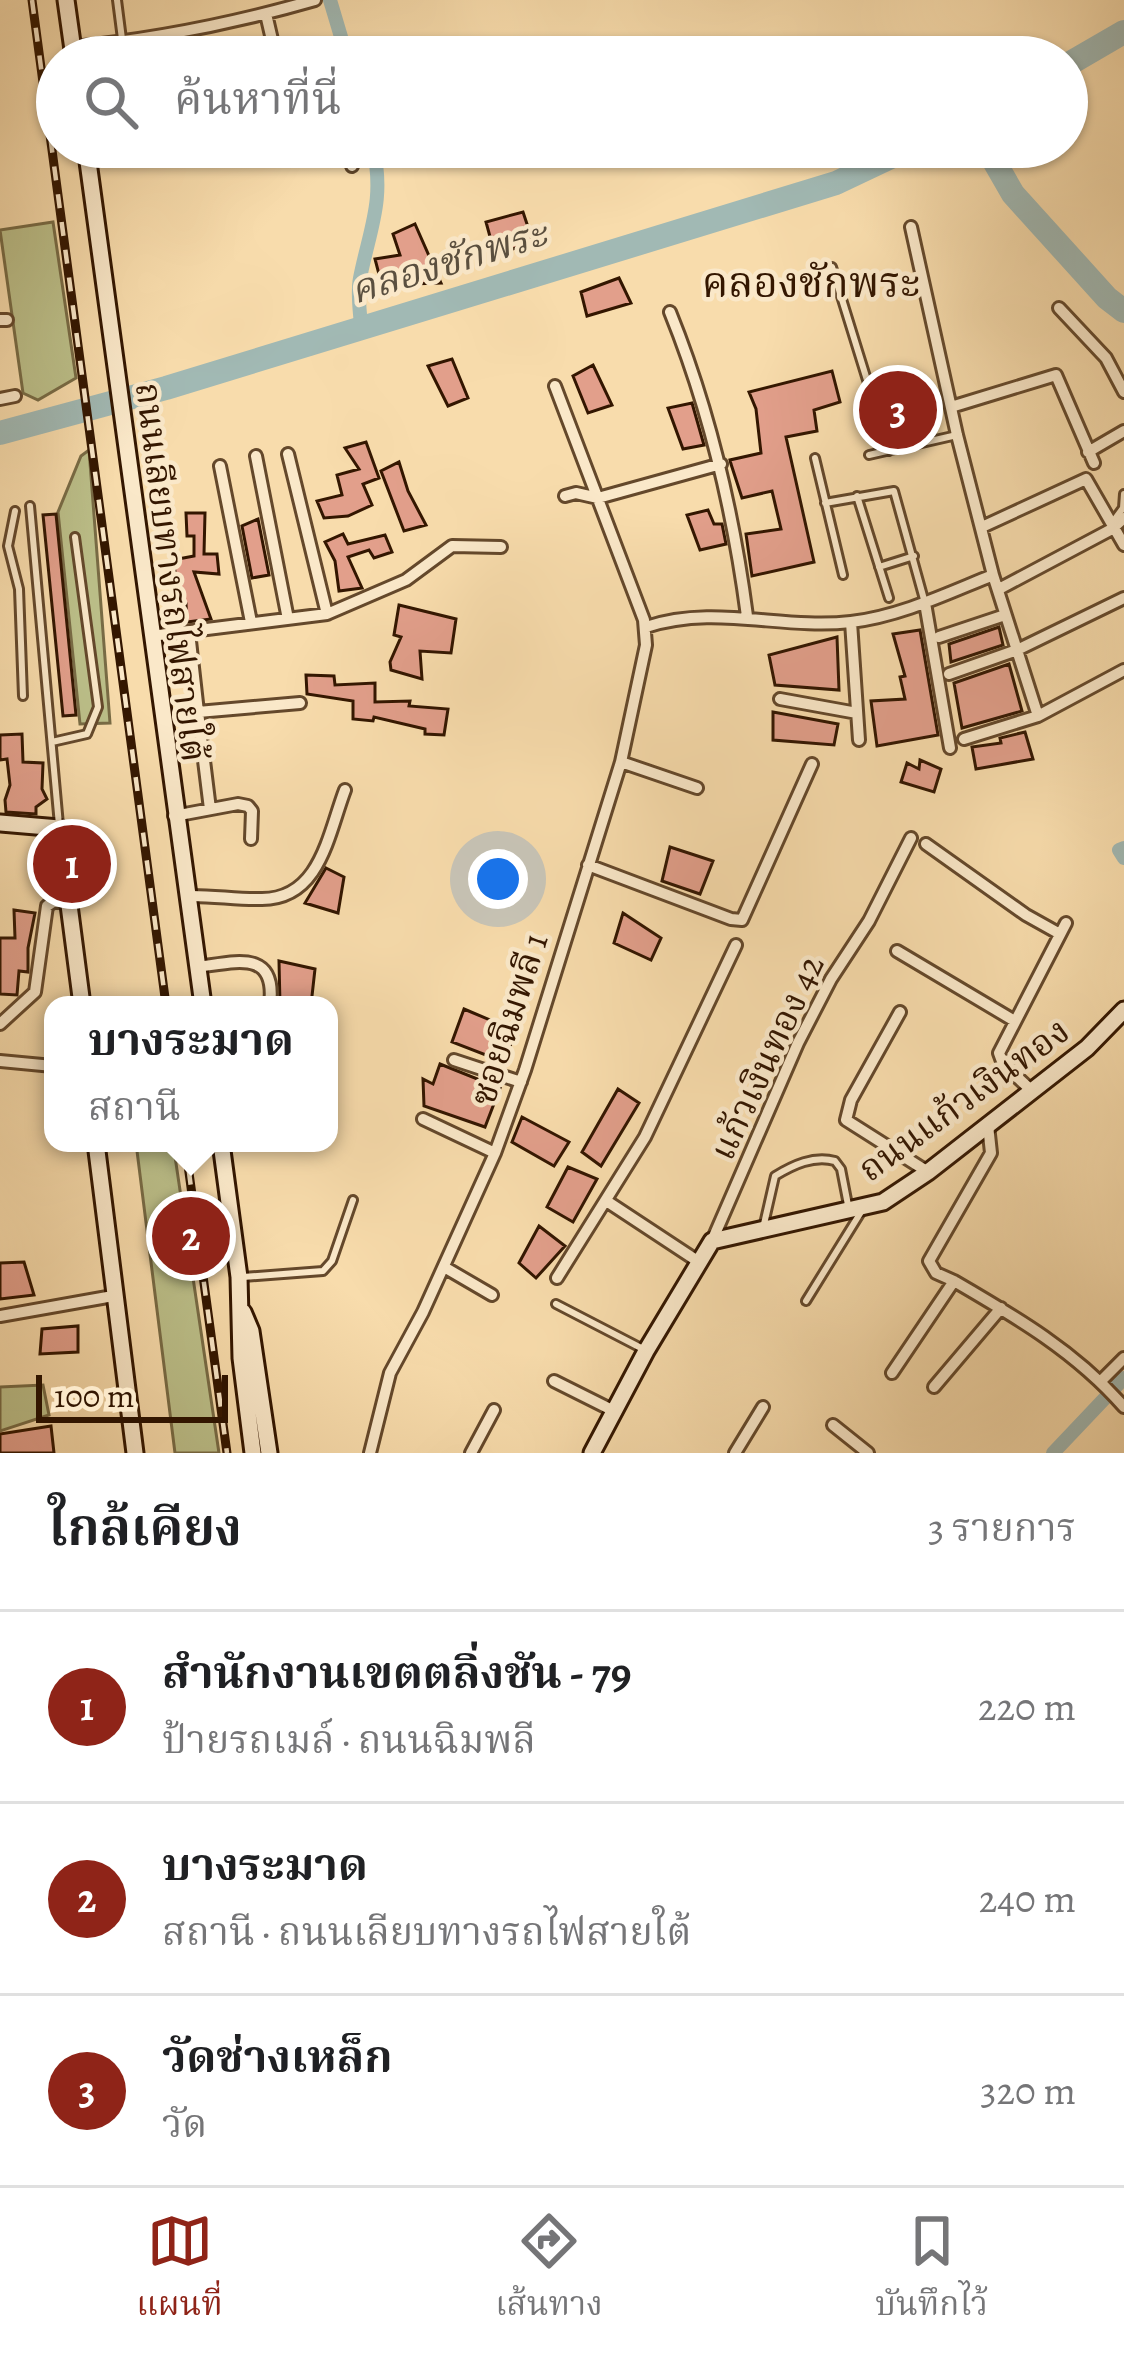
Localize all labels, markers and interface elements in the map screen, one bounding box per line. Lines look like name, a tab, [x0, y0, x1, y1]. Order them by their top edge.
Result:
search box	[36, 36, 1088, 168]
text: ค้นหาที่นี่	[174, 68, 342, 130]
icon: search	[78, 69, 144, 135]
water label: คลองชักพระ	[343, 206, 556, 316]
district label: คลองชักพระ	[702, 254, 920, 311]
pin: 3	[859, 365, 937, 455]
street label: ถนนเลียบทางรถไฟสายใต้	[124, 380, 219, 765]
pin: 1	[33, 819, 111, 909]
your location	[468, 849, 528, 909]
street label: ซอยฉิมพลี 1	[458, 927, 559, 1112]
street label: แก้วเงินทอง 42	[698, 947, 835, 1168]
popup	[44, 996, 338, 1152]
street label: ถนนแก้วเงินทอง	[848, 1006, 1079, 1193]
text: บางระมาด	[88, 1009, 294, 1071]
text: สถานี	[88, 1080, 181, 1133]
pin: 2	[152, 1191, 230, 1281]
scale bar	[36, 1369, 228, 1422]
text: 100 m	[54, 1373, 134, 1418]
text: ใกล้เคียง	[48, 1493, 242, 1563]
text: 3 รายการ	[928, 1501, 1076, 1554]
text: สำนักงานเขตตลิ่งชัน - 79	[162, 1642, 632, 1704]
text: 1	[80, 1680, 94, 1733]
text: 220 m	[978, 1680, 1076, 1733]
text: ป้ายรถเมล์ · ถนนฉิมพลี	[162, 1713, 536, 1766]
text: บางระมาด	[162, 1834, 368, 1896]
text: 2	[78, 1872, 96, 1925]
text: 240 m	[979, 1872, 1076, 1925]
text: สถานี · ถนนเลียบทางรถไฟสายใต้	[162, 1905, 691, 1958]
text: วัดช่างเหล็ก	[162, 2026, 393, 2088]
text: 3	[79, 2064, 95, 2117]
text: 320 m	[980, 2064, 1076, 2117]
text: วัด	[162, 2097, 207, 2150]
tab: แผนที่	[136, 2208, 223, 2333]
tab: เส้นทาง	[495, 2208, 603, 2333]
tab: บันทึกไว้	[875, 2208, 988, 2333]

